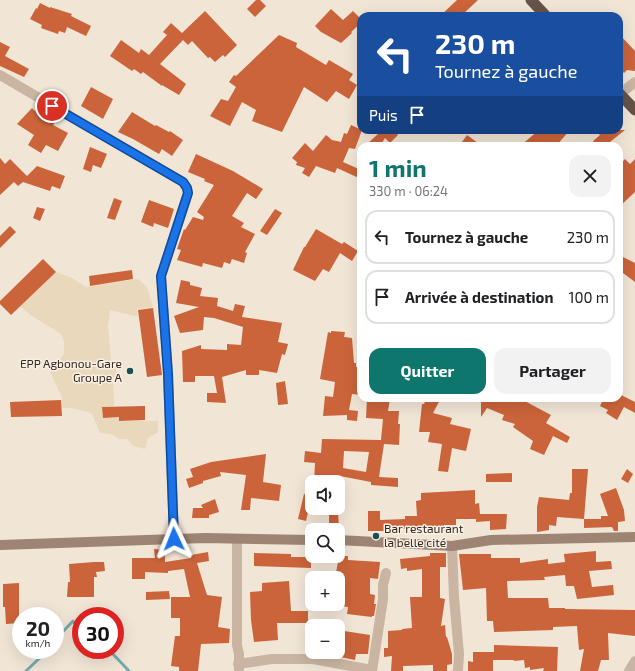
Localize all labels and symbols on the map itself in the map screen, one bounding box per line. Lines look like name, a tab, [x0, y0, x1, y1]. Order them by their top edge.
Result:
pin	[35, 89, 69, 123]
place label: EPP Agbonou-Gare Groupe A	[20, 356, 123, 384]
marker: EPP Agbonou-Gare Groupe A	[125, 366, 135, 376]
position arrow	[153, 518, 195, 560]
place label: Bar restaurant la belle cité	[384, 521, 464, 549]
marker: Bar restaurant la belle cité	[371, 531, 381, 541]
speed limit sign: 30	[72, 607, 124, 659]

